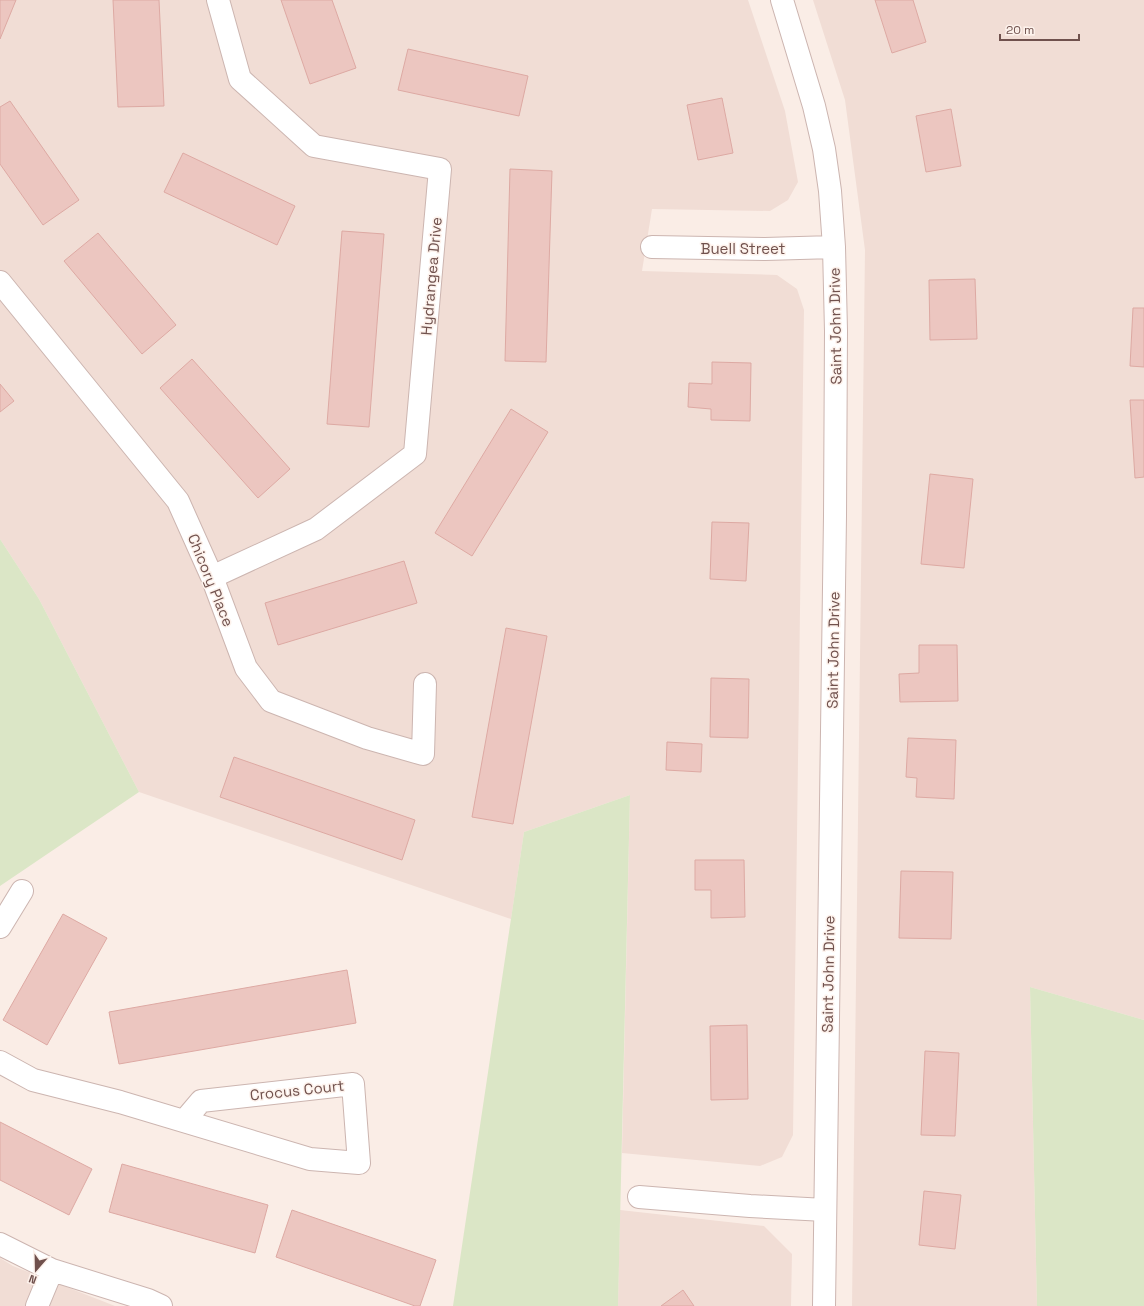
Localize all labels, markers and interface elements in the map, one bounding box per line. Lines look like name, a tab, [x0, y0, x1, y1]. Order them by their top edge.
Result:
scale bar	[1000, 16, 1079, 42]
text: 20 m	[1006, 22, 1034, 38]
street label: Hydrangea Drive	[416, 216, 446, 336]
street label: Buell Street	[700, 239, 786, 258]
street label: Saint John Drive	[824, 267, 846, 385]
street label: Chicory Place	[184, 531, 238, 629]
street label: Saint John Drive	[822, 591, 844, 709]
street label: Saint John Drive	[817, 915, 839, 1033]
street label: Crocus Court	[249, 1076, 345, 1104]
north arrow	[16, 1250, 56, 1290]
text: N	[27, 1272, 38, 1287]

